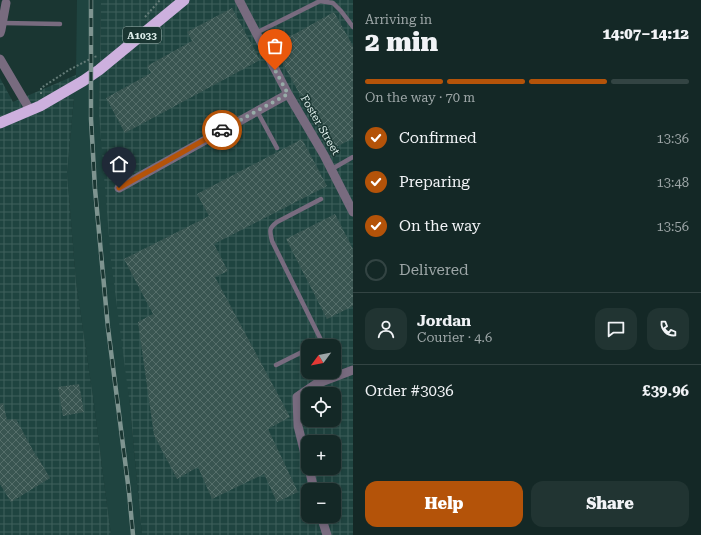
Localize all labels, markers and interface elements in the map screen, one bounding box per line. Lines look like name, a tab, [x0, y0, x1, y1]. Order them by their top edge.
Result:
text: Arriving in	[365, 12, 432, 27]
text: 14:07–14:12	[603, 25, 689, 43]
road number: A1033	[123, 27, 161, 43]
text: 2 min	[365, 27, 438, 57]
pin	[258, 29, 292, 70]
icon: bag	[264, 35, 286, 57]
text: On the way · 70 m	[365, 90, 475, 105]
street label: Foster Street	[298, 93, 342, 157]
courier	[202, 110, 242, 150]
icon: car	[211, 119, 233, 141]
icon: check	[365, 127, 387, 149]
text: Confirmed	[399, 129, 477, 147]
text: 13:36	[657, 131, 689, 146]
pin	[102, 147, 136, 188]
icon: home	[108, 153, 130, 175]
icon: check	[365, 171, 387, 193]
text: Preparing	[399, 173, 470, 191]
text: 13:48	[657, 175, 689, 190]
icon: check	[365, 215, 387, 237]
text: On the way	[399, 217, 481, 235]
text: 13:56	[657, 219, 689, 234]
text: Delivered	[399, 261, 469, 279]
button: person	[365, 308, 407, 350]
button: chat	[595, 308, 637, 350]
button: phone	[647, 308, 689, 350]
text: Jordan	[417, 312, 471, 330]
text: Courier · 4.6	[417, 330, 492, 345]
north arrow	[301, 339, 341, 379]
map controls	[301, 339, 341, 523]
text: Order #3036	[365, 382, 454, 400]
text: £39.96	[642, 382, 689, 400]
button: locate	[301, 387, 341, 427]
button: +	[301, 435, 341, 475]
button: Help	[365, 481, 523, 527]
button: Share	[531, 481, 689, 527]
button: −	[301, 483, 341, 523]

